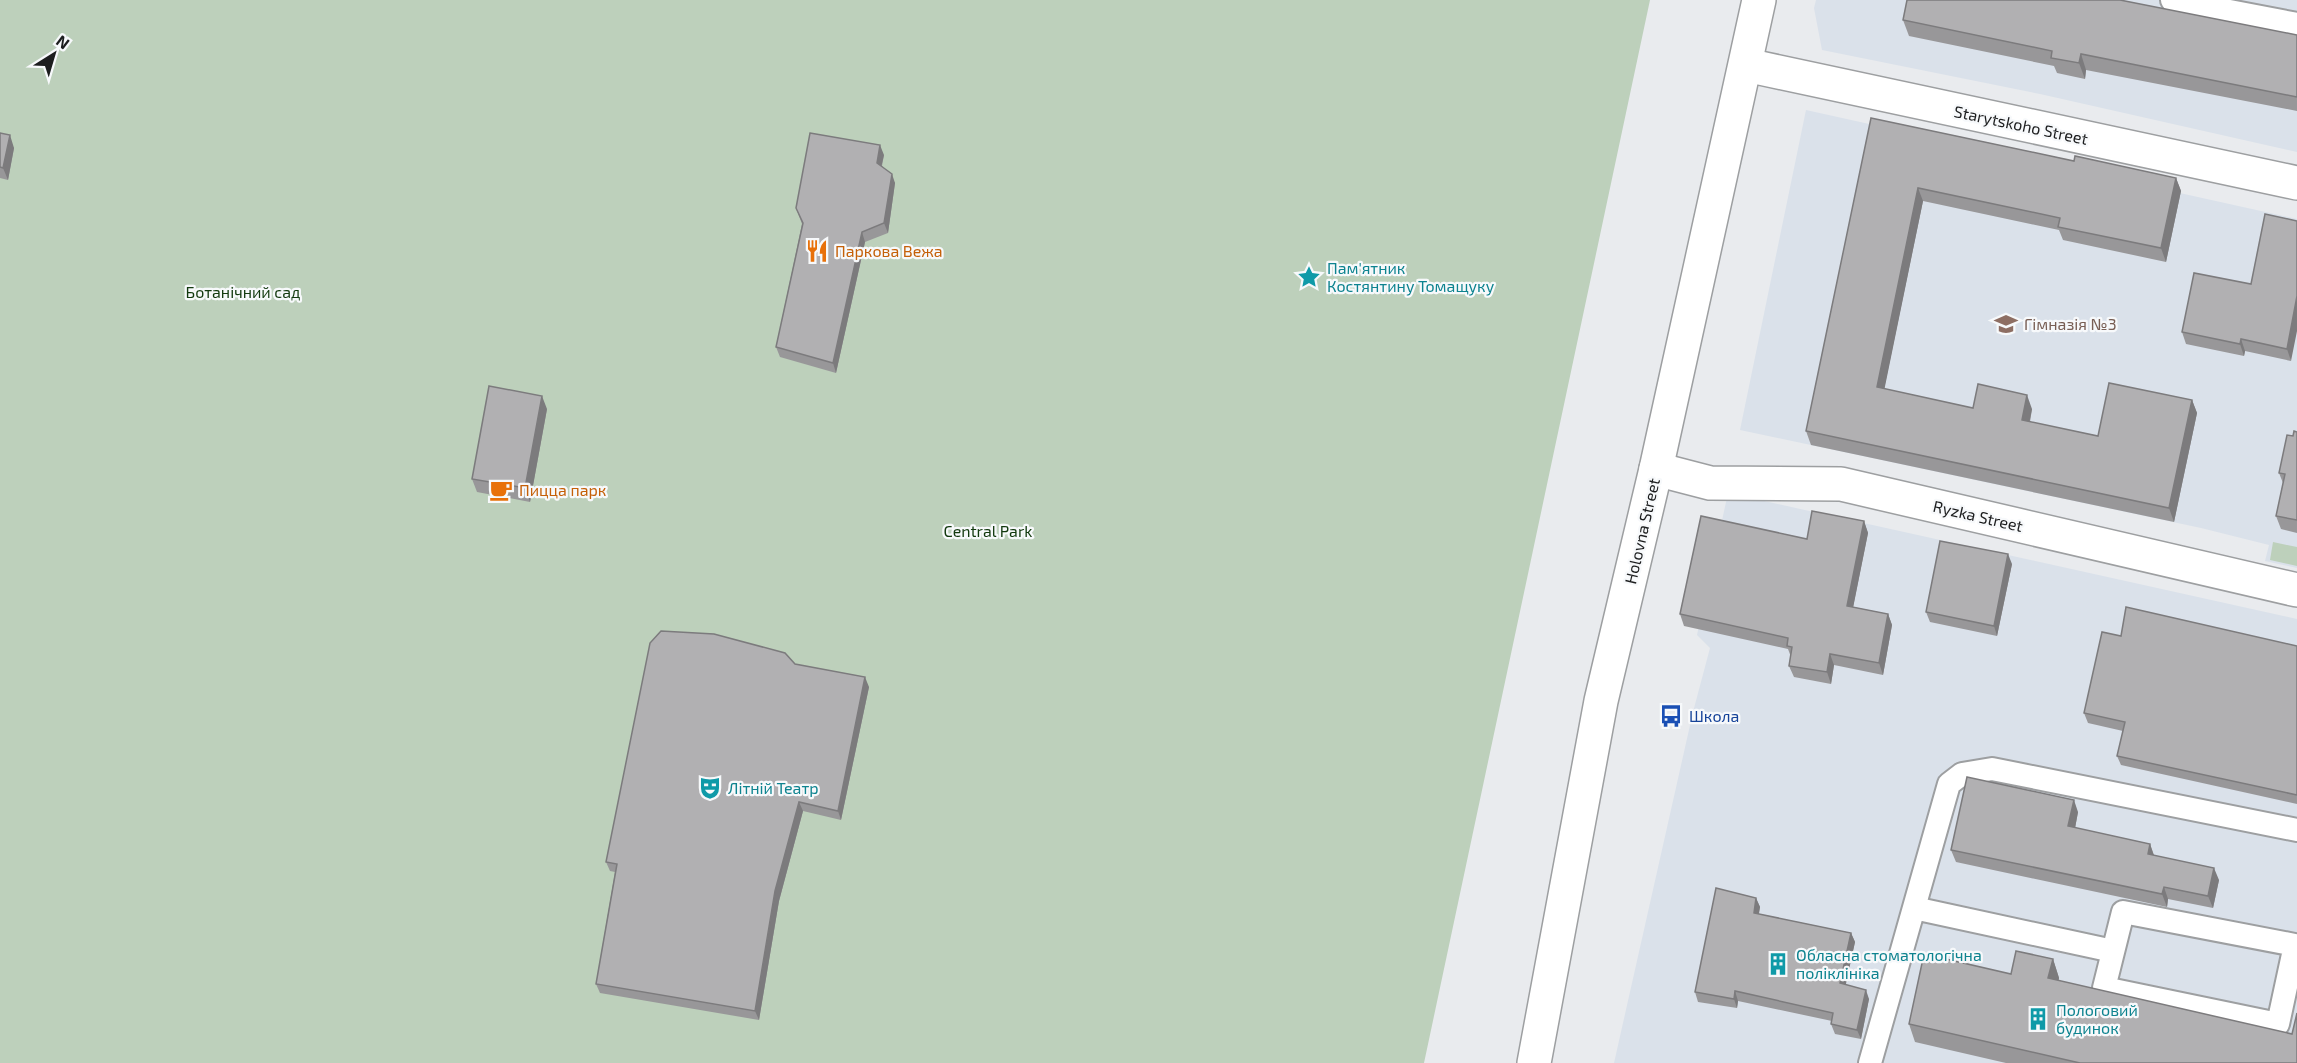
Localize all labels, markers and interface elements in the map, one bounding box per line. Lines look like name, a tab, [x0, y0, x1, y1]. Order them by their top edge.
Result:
north arrow	[24, 24, 84, 84]
text: N	[53, 31, 74, 53]
street label: Starytskoho Street	[1952, 101, 2090, 148]
restaurant icon: Паркова Вежа	[804, 238, 830, 264]
place label: Паркова Вежа	[835, 241, 943, 260]
place label: Пам'ятник Костянтину Томащуку	[1327, 258, 1495, 296]
place icon: Пам'ятник Костянтину Томащуку	[1296, 264, 1322, 290]
park label: Ботанічний сад	[186, 282, 300, 301]
school or university icon: Гімназія №3	[1993, 311, 2019, 337]
place label: Гімназія №3	[2024, 314, 2117, 333]
street label: Holovna Street	[1620, 476, 1663, 586]
cafe icon: Пицца парк	[488, 477, 514, 503]
place label: Пицца парк	[519, 480, 607, 499]
street label: Ryzka Street	[1931, 496, 2025, 535]
park label: Central Park	[944, 521, 1032, 540]
bus stop icon: Школа	[1658, 703, 1684, 729]
place label: Школа	[1689, 706, 1739, 725]
theatre icon: Літній Театр	[697, 775, 723, 801]
place label: Літній Театр	[728, 778, 819, 797]
place label: Обласна стоматологічна поліклініка	[1796, 945, 1982, 982]
building icon: Обласна стоматологічна поліклініка	[1765, 951, 1791, 977]
place label: Пологовий будинок	[2056, 1000, 2138, 1038]
building icon: Пологовий будинок	[2025, 1006, 2051, 1032]

